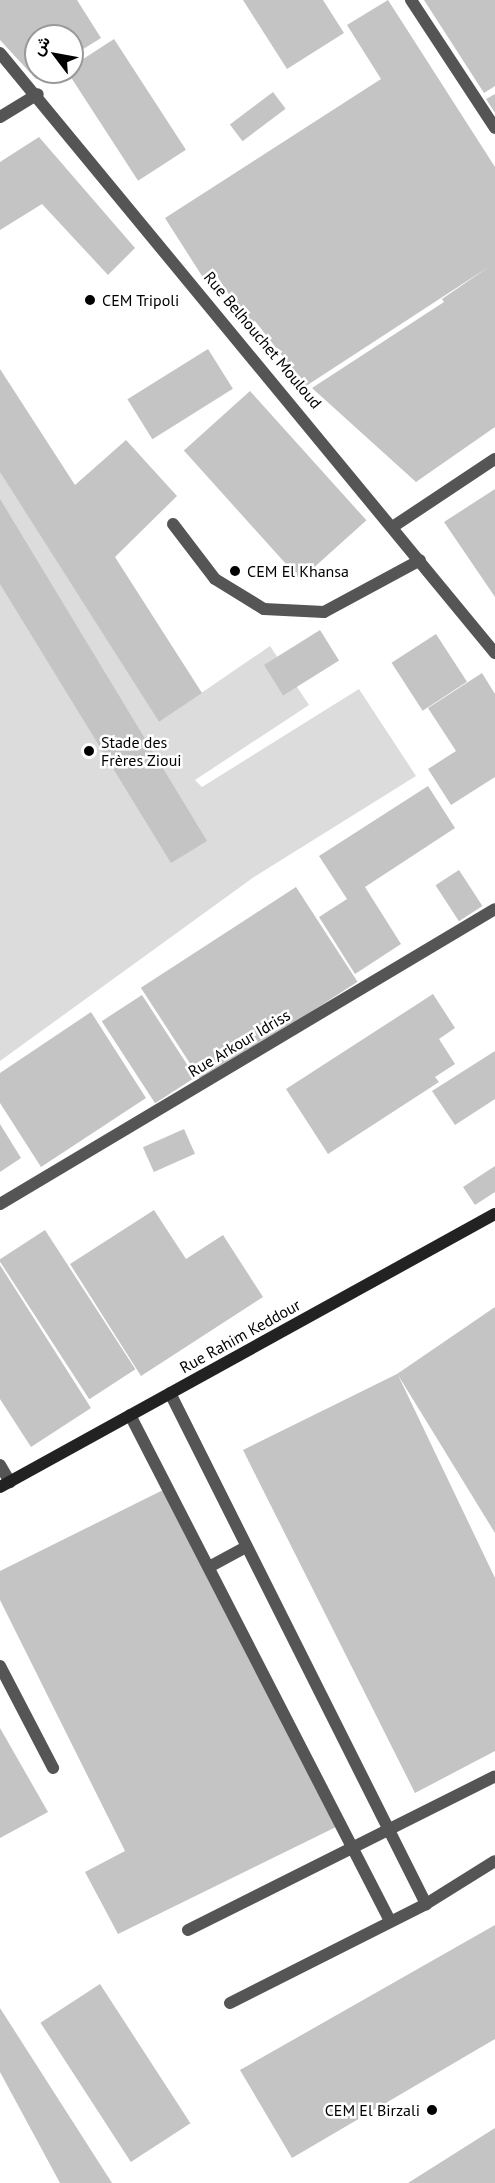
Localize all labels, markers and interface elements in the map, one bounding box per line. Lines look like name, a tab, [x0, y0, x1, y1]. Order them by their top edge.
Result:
north arrow	[24, 24, 84, 84]
text: ش	[27, 32, 54, 59]
street label: Rue Belhouchet Mouloud	[200, 268, 326, 412]
place label: CEM Tripoli	[102, 290, 180, 310]
marker: CEM Tripoli	[83, 293, 97, 307]
place label: CEM El Khansa	[247, 561, 349, 581]
marker: CEM El Khansa	[228, 564, 242, 578]
place label: Stade des Frères Zioui	[101, 732, 182, 770]
marker: Stade des Frères Zioui	[82, 744, 96, 758]
street label: Rue Arkour Idriss	[184, 1005, 294, 1081]
street label: Rue Rahim Keddour	[176, 1295, 304, 1377]
place label: CEM El Birzali	[325, 2100, 420, 2120]
marker: CEM El Birzali	[425, 2103, 439, 2117]

